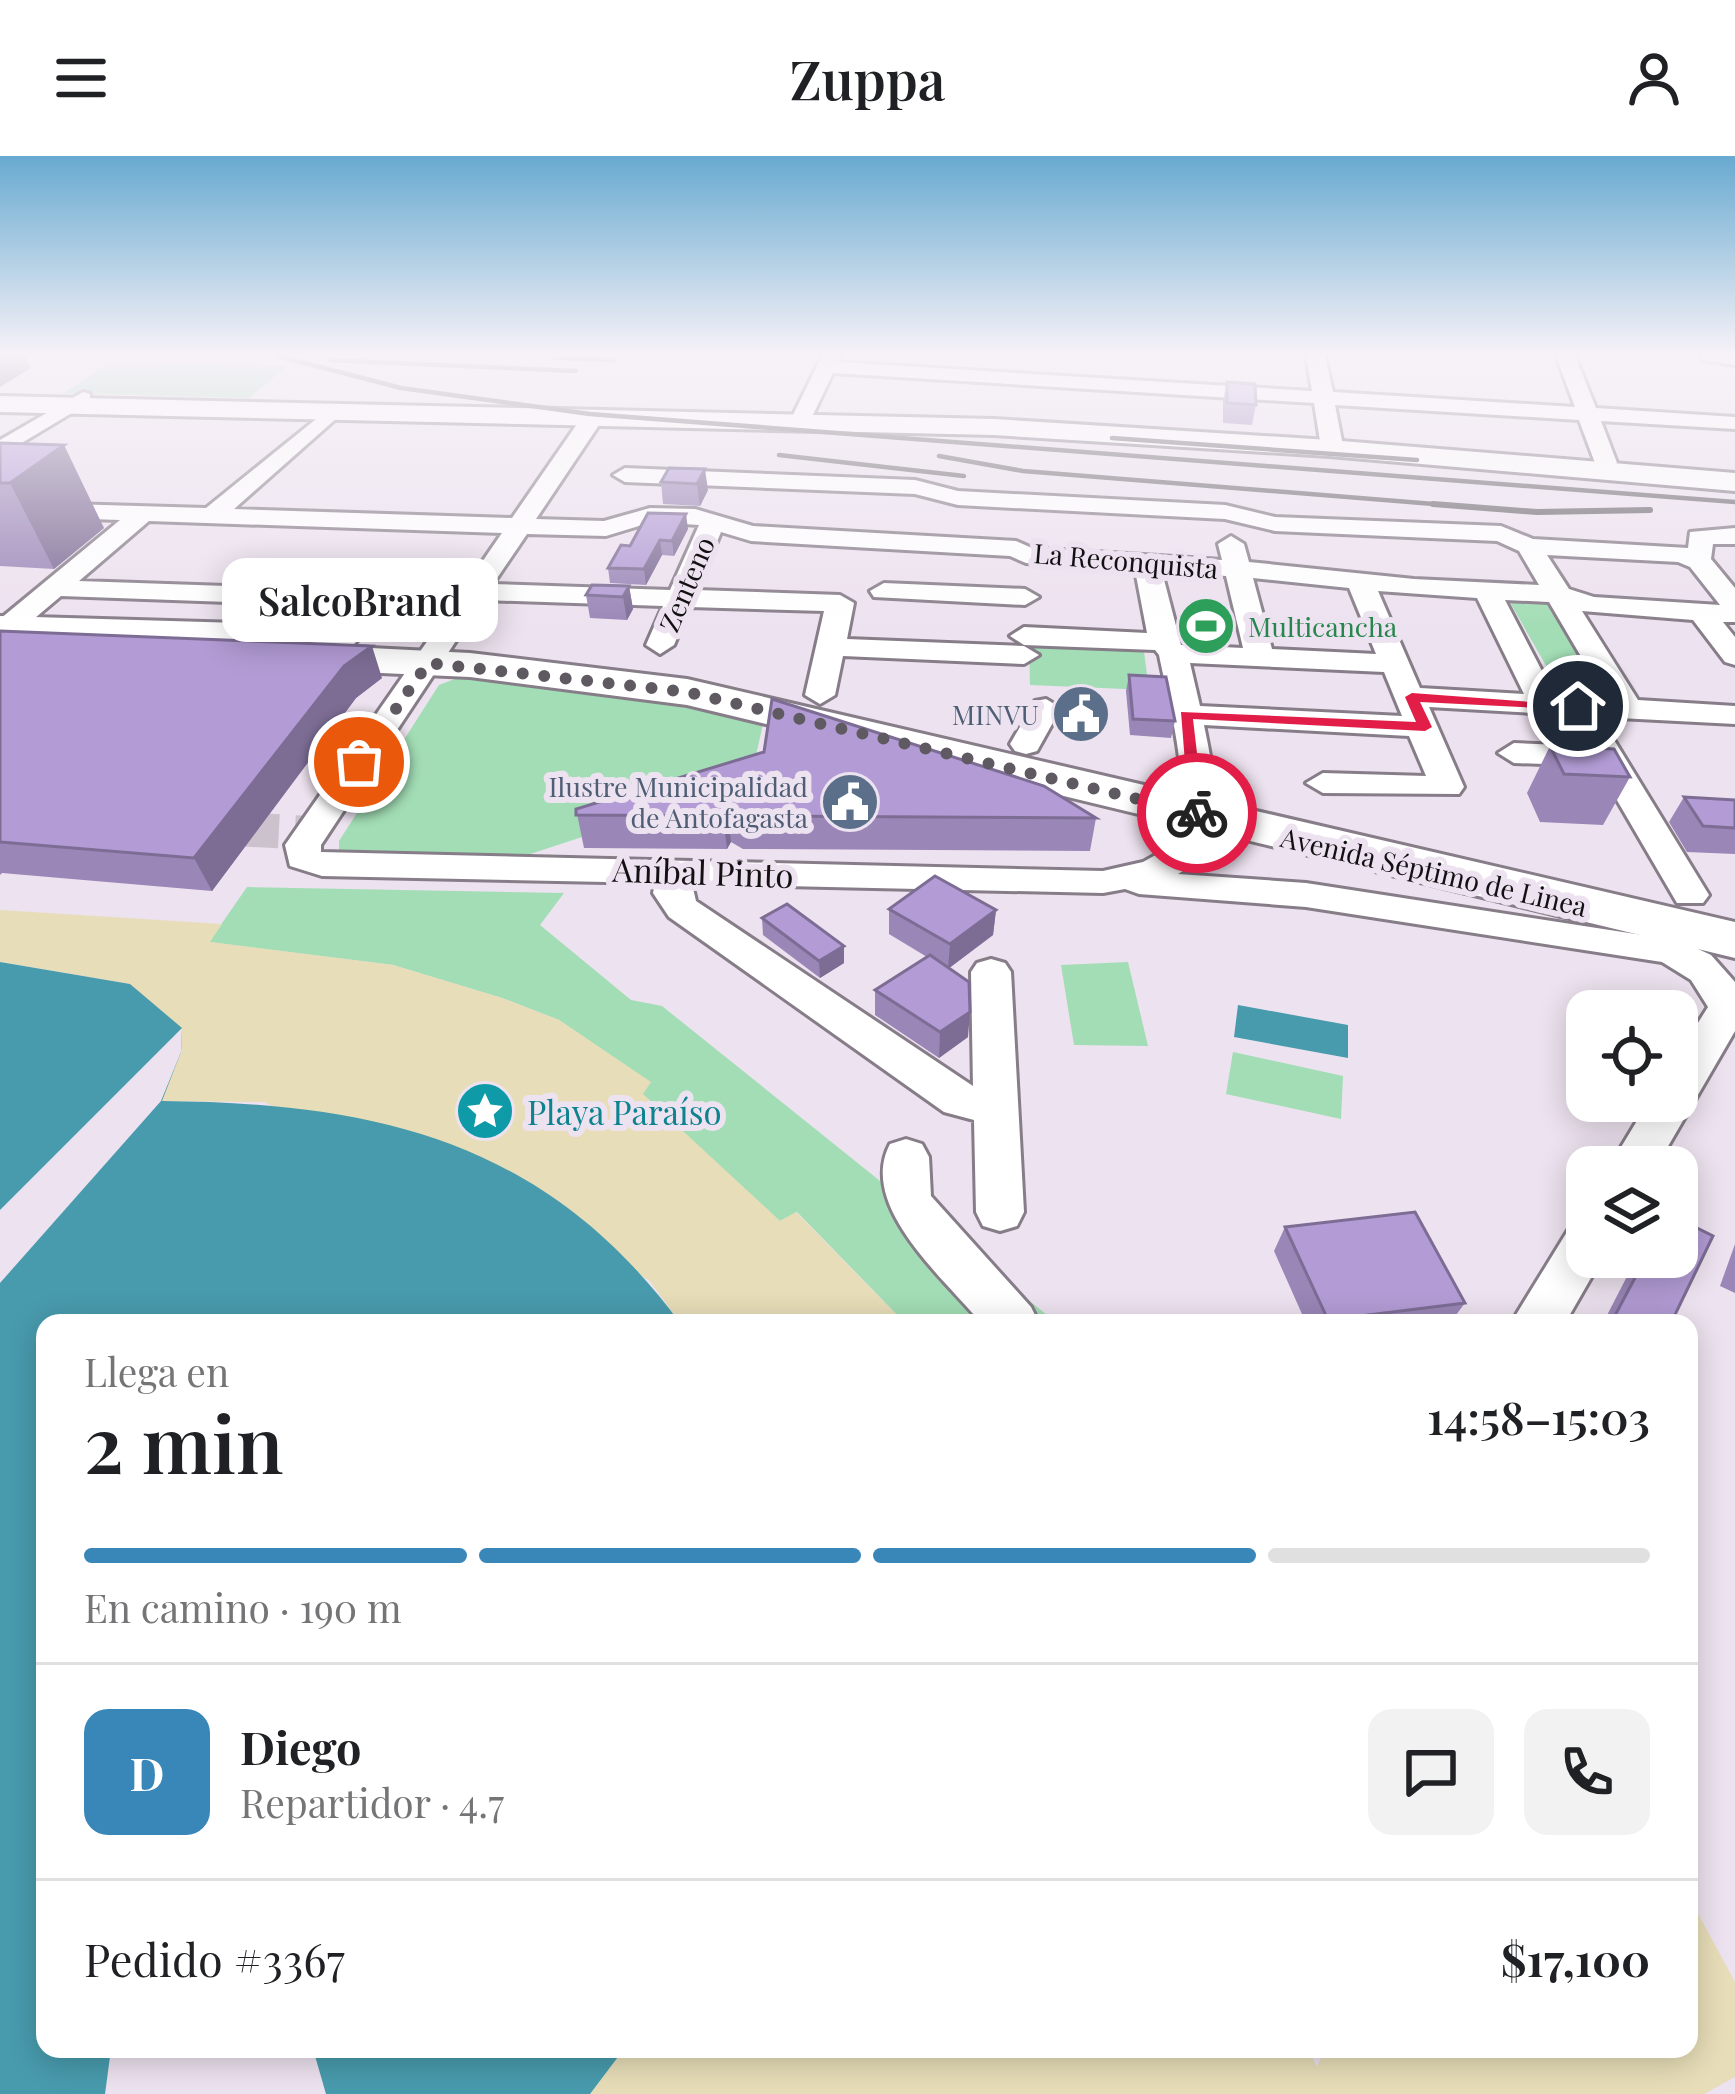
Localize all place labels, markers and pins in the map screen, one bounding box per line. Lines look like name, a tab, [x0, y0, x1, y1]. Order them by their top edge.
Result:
callout: SalcoBrand	[221, 558, 497, 642]
sports icon: Multicancha	[1175, 595, 1237, 657]
place label: Multicancha	[1248, 608, 1398, 644]
pin	[1527, 655, 1629, 757]
public building icon: MINVU	[1050, 683, 1112, 745]
place label: MINVU	[952, 696, 1039, 732]
pin	[308, 711, 410, 813]
place label: Ilustre Municipalidad de Antofagasta	[548, 768, 809, 835]
public building icon: Ilustre Municipalidad de Antofagasta	[819, 771, 881, 833]
place icon: Playa Paraíso	[454, 1080, 516, 1142]
place label: Playa Paraíso	[527, 1089, 722, 1133]

